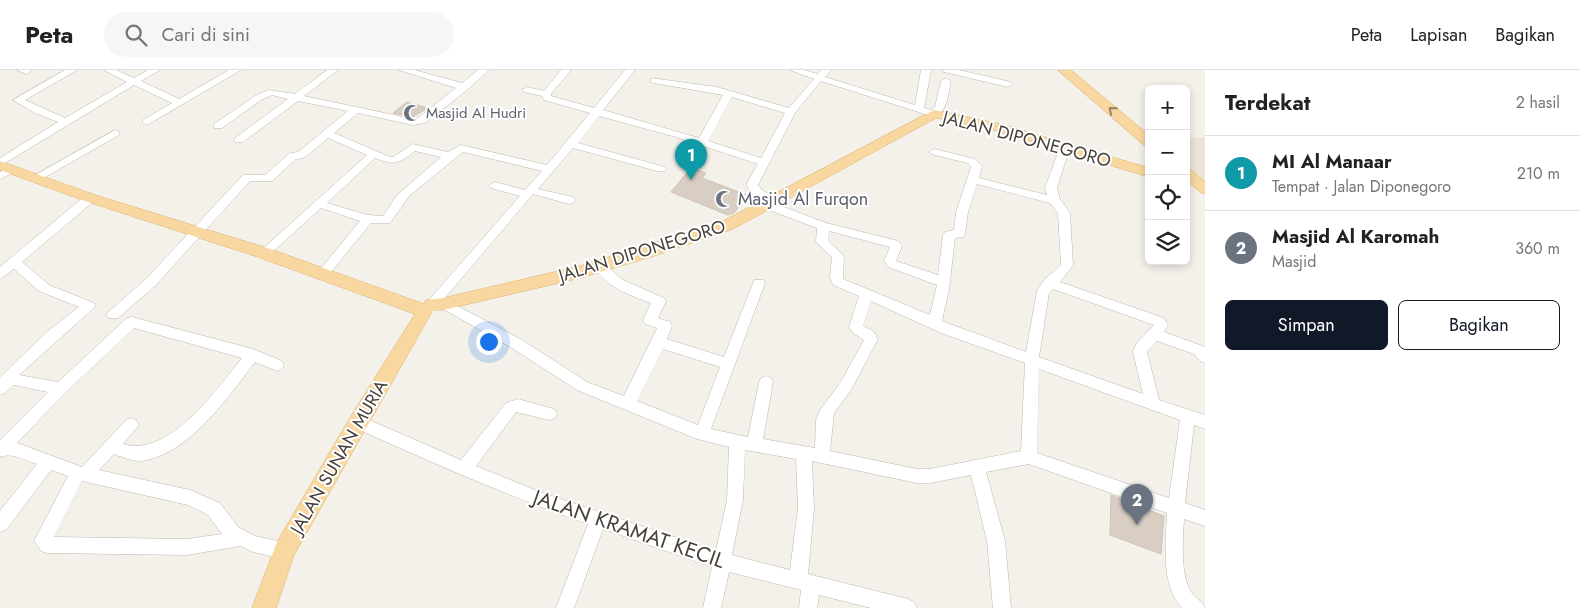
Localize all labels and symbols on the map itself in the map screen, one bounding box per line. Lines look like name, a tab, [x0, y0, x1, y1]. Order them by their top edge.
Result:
place label: Masjid Al Hudri	[426, 102, 526, 124]
mosque icon: Masjid Al Hudri	[402, 103, 422, 123]
street label: JALAN DIPONEGORO	[938, 104, 1114, 174]
one-way arrow	[1108, 107, 1117, 116]
pin: 1	[675, 139, 707, 180]
place label: Masjid Al Furqon	[738, 186, 868, 212]
mosque icon: Masjid Al Furqon	[714, 189, 734, 209]
street label: JALAN DIPONEGORO	[554, 213, 729, 289]
your location	[476, 329, 502, 355]
street label: JALAN SUNAN MURIA	[283, 375, 394, 541]
street label: JALAN KRAMAT KECIL	[526, 481, 729, 576]
pin: 2	[1121, 484, 1153, 525]

